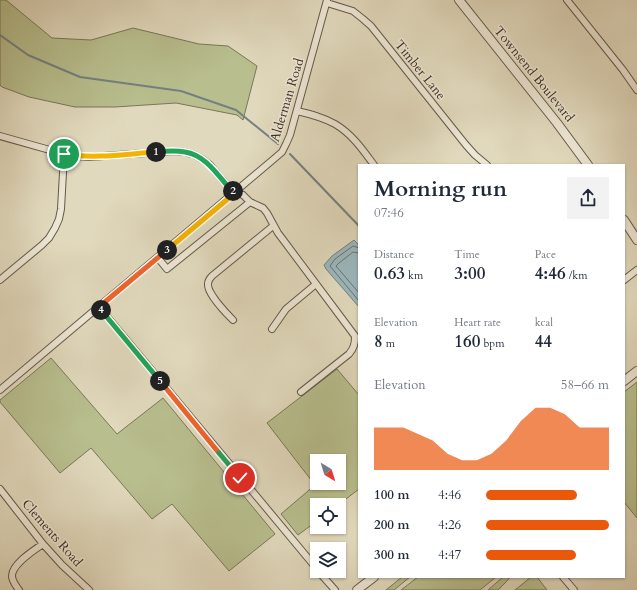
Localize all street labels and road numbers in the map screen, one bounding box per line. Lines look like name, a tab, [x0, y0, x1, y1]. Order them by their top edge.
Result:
street label: Townsend Boulevard	[490, 22, 578, 126]
street label: Timber Lane	[390, 36, 450, 104]
street label: Alderman Road	[266, 56, 308, 144]
street label: Clements Road	[18, 495, 86, 571]

